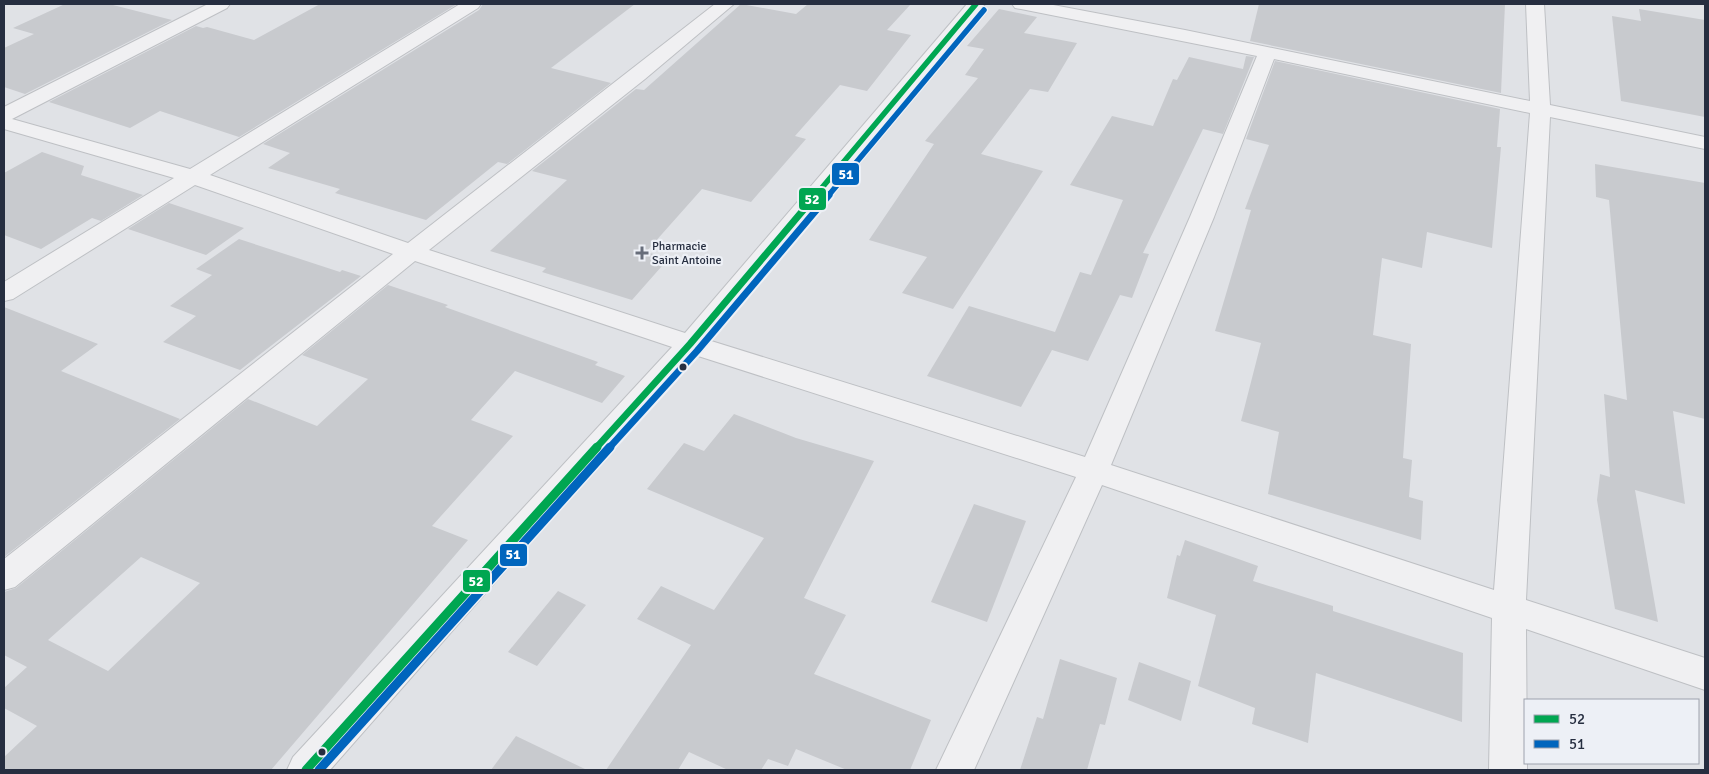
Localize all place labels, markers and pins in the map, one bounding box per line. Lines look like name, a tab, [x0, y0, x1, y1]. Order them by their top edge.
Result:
place label: Pharmacie Saint Antoine	[652, 239, 721, 268]
marker: Pharmacie Saint Antoine	[636, 247, 648, 259]
unlabelled marker	[678, 362, 688, 372]
unlabelled marker	[317, 747, 327, 757]

